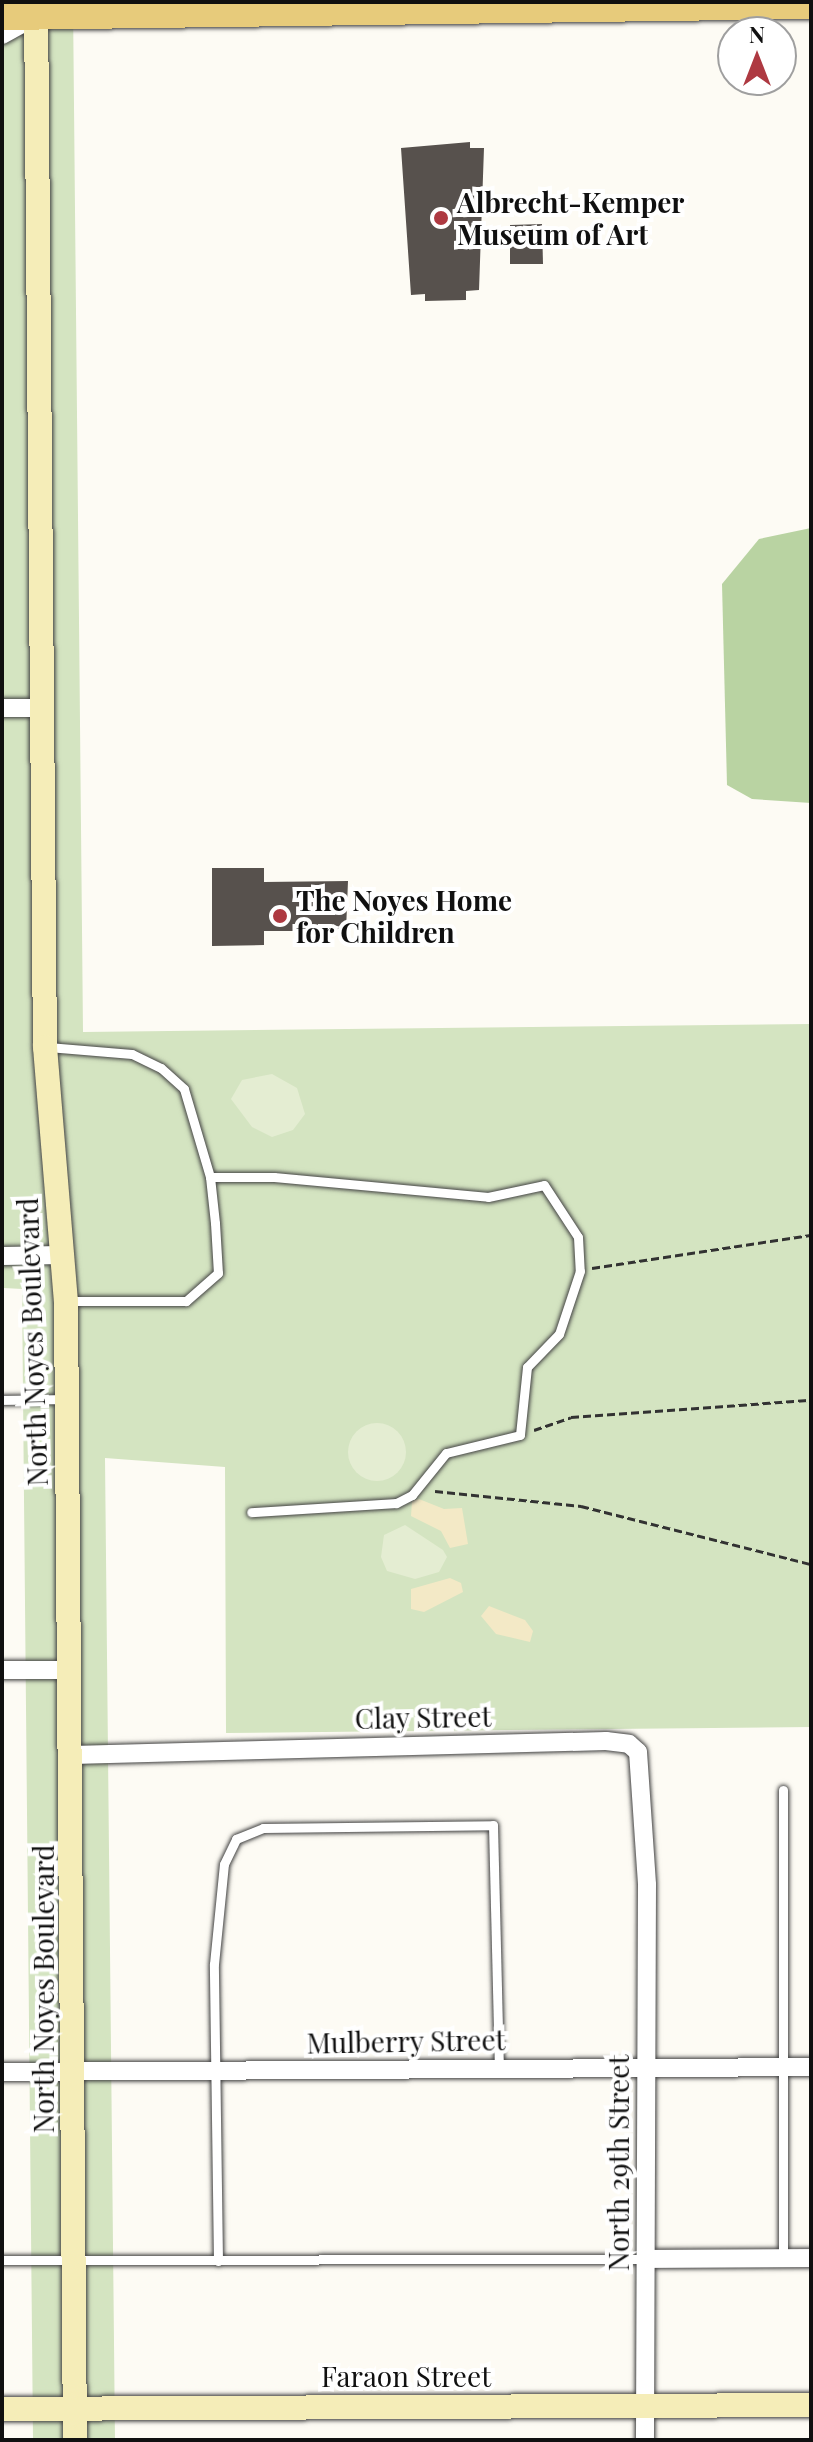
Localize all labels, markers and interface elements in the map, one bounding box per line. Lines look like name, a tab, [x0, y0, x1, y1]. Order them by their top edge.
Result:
north arrow	[717, 16, 797, 96]
text: N	[749, 19, 765, 49]
place label: Albrecht-Kemper Museum of Art	[457, 185, 684, 251]
marker: Albrecht-Kemper Museum of Art	[432, 209, 450, 227]
place label: The Noyes Home for Children	[296, 883, 512, 949]
marker: The Noyes Home for Children	[271, 907, 289, 925]
street label: North Noyes Boulevard	[10, 1197, 54, 1487]
street label: Clay Street	[354, 1699, 492, 1735]
street label: North Noyes Boulevard	[26, 1845, 60, 2133]
street label: Mulberry Street	[306, 2022, 506, 2060]
street label: North 29th Street	[601, 2055, 635, 2271]
street label: Faraon Street	[321, 2359, 491, 2393]

